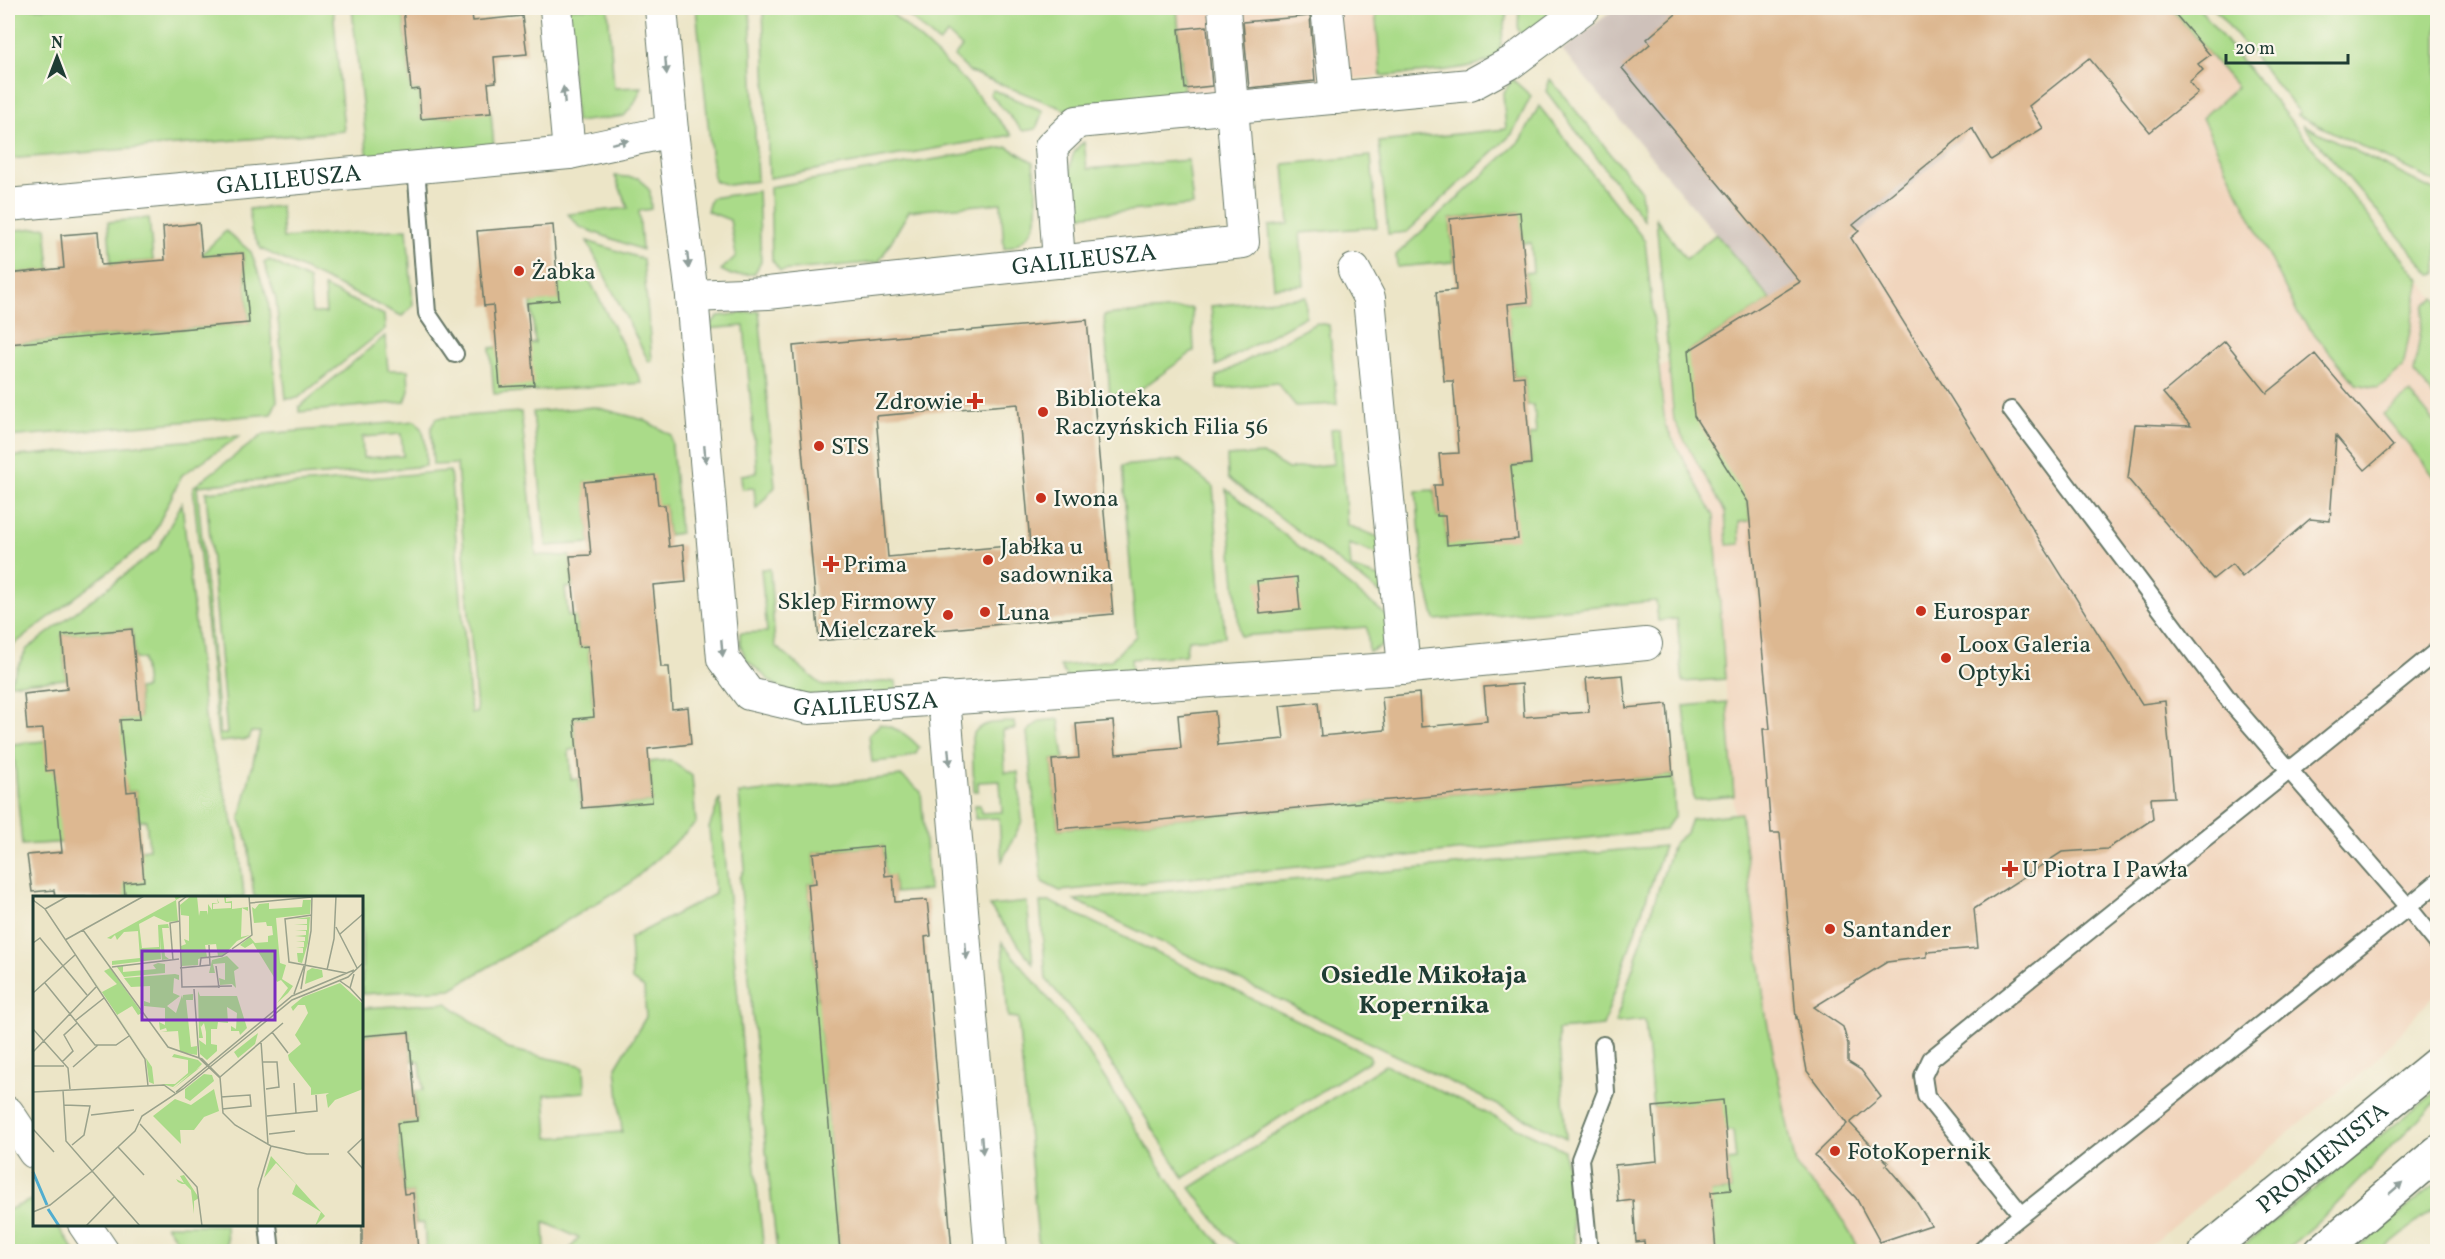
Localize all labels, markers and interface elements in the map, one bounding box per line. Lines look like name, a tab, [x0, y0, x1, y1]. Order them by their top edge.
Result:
north arrow	[27, 27, 87, 87]
scale bar	[2226, 27, 2348, 65]
text: N	[51, 33, 63, 55]
text: 20 m	[2235, 37, 2275, 62]
one-way arrow	[661, 56, 671, 75]
one-way arrow	[559, 85, 568, 104]
one-way arrow	[611, 137, 630, 146]
street label: GALILEUSZA	[215, 157, 363, 205]
street label: GALILEUSZA	[1010, 236, 1158, 286]
one-way arrow	[683, 250, 693, 269]
place label: Żabka	[531, 256, 596, 290]
marker: Żabka	[512, 264, 526, 278]
place label: Biblioteka Raczyńskich Filia 56	[1055, 383, 1268, 445]
place label: Zdrowie	[875, 386, 963, 420]
marker: Zdrowie	[968, 394, 982, 408]
marker: Biblioteka Raczyńskich Filia 56	[1036, 405, 1050, 419]
place label: STS	[831, 431, 870, 465]
marker: STS	[812, 439, 826, 453]
one-way arrow	[700, 444, 710, 463]
place label: Iwona	[1053, 483, 1119, 517]
marker: Iwona	[1034, 491, 1048, 505]
place label: Jabłka u sadownika	[1000, 531, 1113, 593]
place label: Prima	[843, 549, 907, 583]
marker: Jabłka u sadownika	[981, 553, 995, 567]
marker: Prima	[824, 557, 838, 571]
place label: Sklep Firmowy Mielczarek	[777, 586, 936, 648]
place label: Eurospar	[1933, 596, 2030, 630]
place label: Luna	[997, 597, 1050, 631]
marker: Eurospar	[1914, 604, 1928, 618]
marker: Luna	[978, 605, 992, 619]
marker: Sklep Firmowy Mielczarek	[941, 608, 955, 622]
place label: Loox Galeria Optyki	[1958, 629, 2091, 691]
one-way arrow	[717, 639, 727, 658]
marker: Loox Galeria Optyki	[1939, 651, 1953, 665]
street label: GALILEUSZA	[789, 684, 939, 727]
one-way arrow	[944, 747, 954, 766]
place label: U Piotra I Pawła	[2022, 854, 2188, 888]
marker: U Piotra I Pawła	[2003, 862, 2017, 876]
inset map	[33, 896, 363, 1226]
place label: Santander	[1842, 914, 1951, 948]
marker: Santander	[1823, 922, 1837, 936]
one-way arrow	[961, 941, 971, 960]
district label: Osiedle Mikołaja Kopernika	[1321, 958, 1527, 1024]
street label: PROMIENISTA	[2250, 1095, 2397, 1223]
one-way arrow	[977, 1136, 987, 1155]
place label: FotoKopernik	[1847, 1136, 1991, 1170]
marker: FotoKopernik	[1828, 1144, 1842, 1158]
one-way arrow	[2388, 1182, 2403, 1195]

